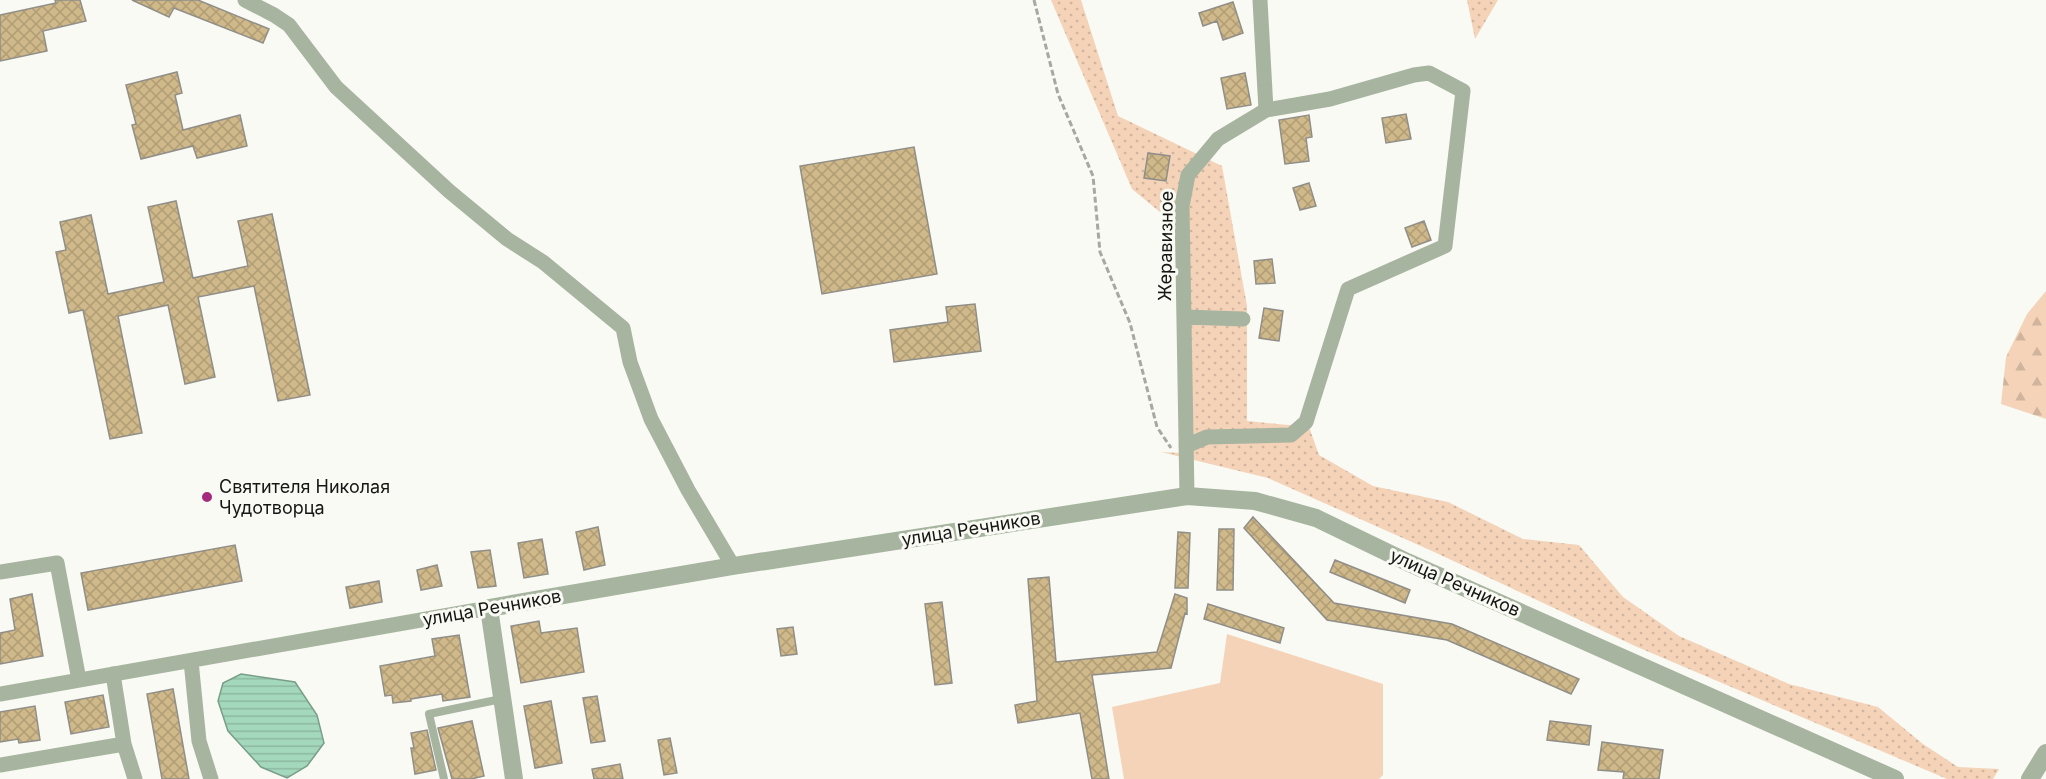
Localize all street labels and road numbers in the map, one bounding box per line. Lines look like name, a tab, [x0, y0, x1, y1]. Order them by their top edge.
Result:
street label: Жеравизное	[1154, 191, 1177, 301]
street label: улица Речников	[900, 507, 1042, 550]
street label: улица Речников	[1387, 544, 1524, 621]
street label: улица Речников	[421, 585, 563, 630]

